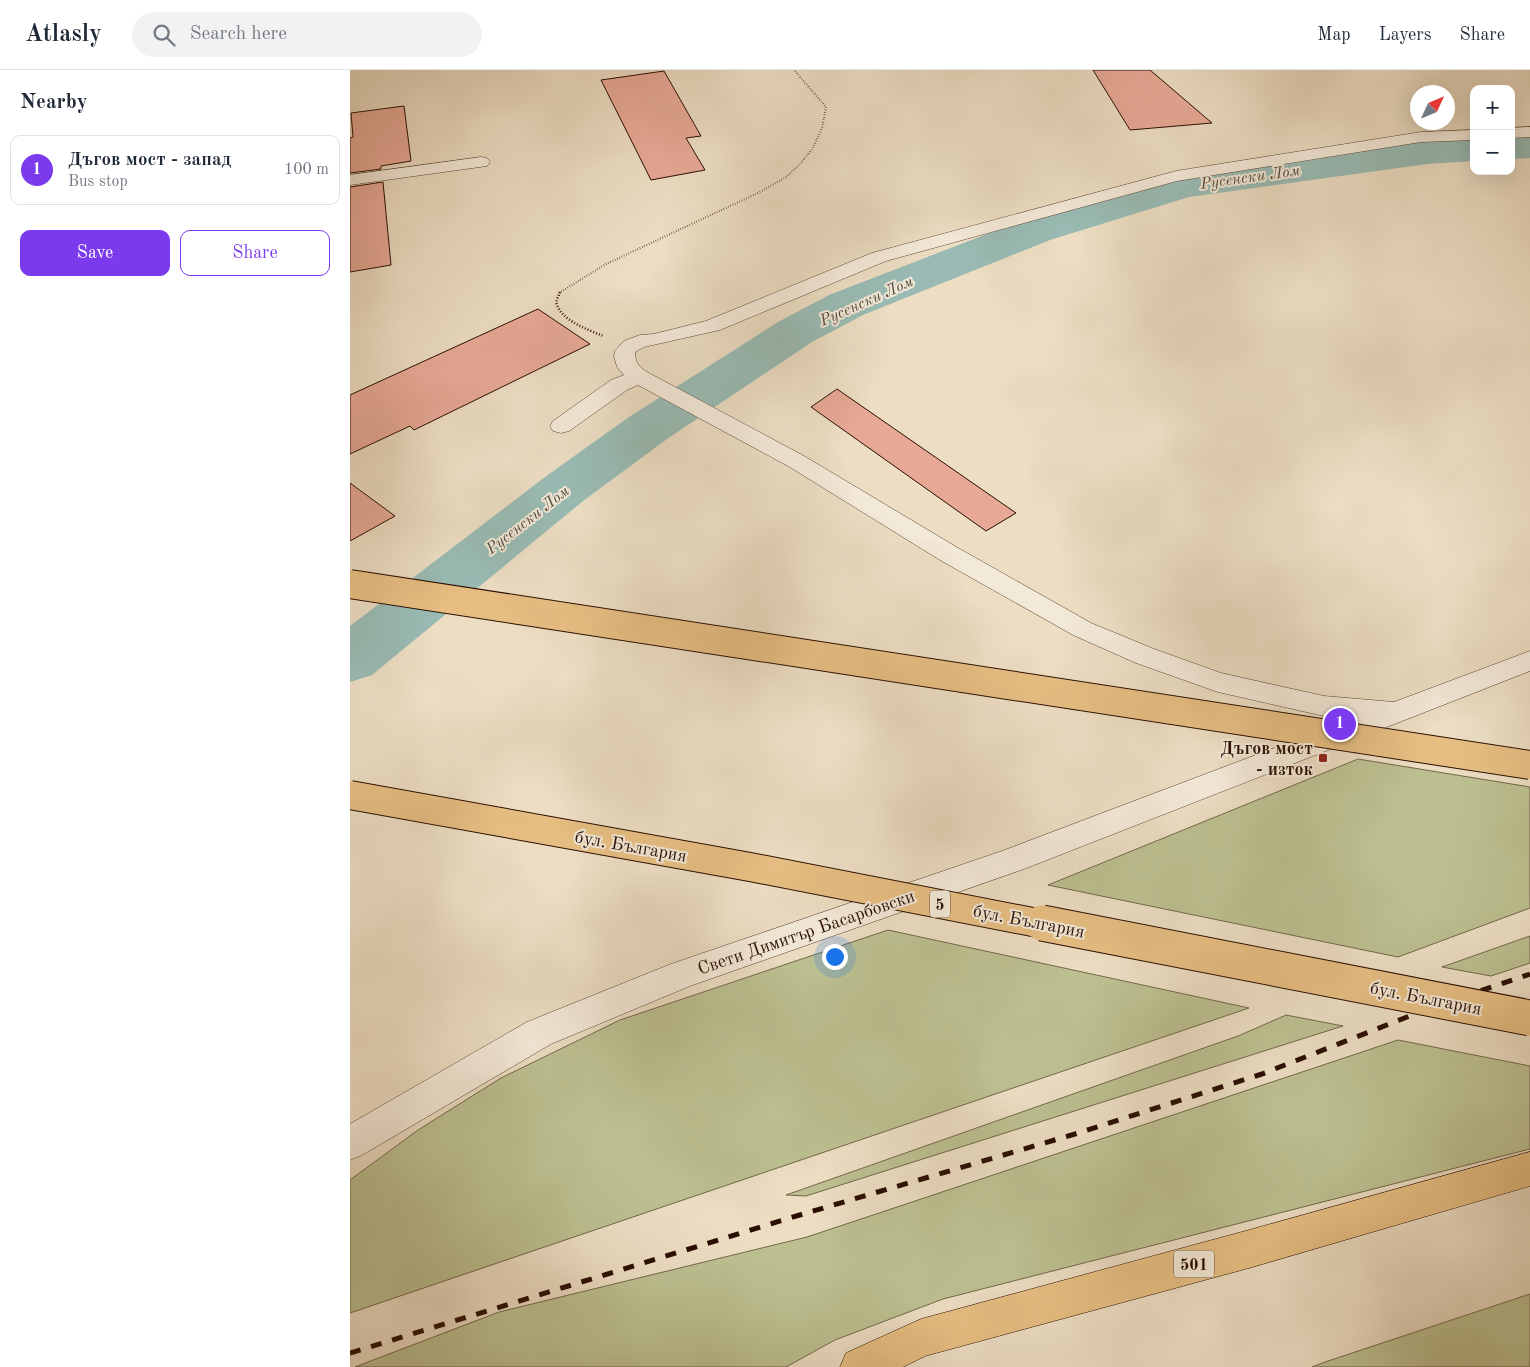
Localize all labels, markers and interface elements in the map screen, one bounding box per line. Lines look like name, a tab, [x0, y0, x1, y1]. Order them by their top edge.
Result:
search box	[132, 12, 482, 57]
icon: search	[150, 21, 178, 49]
text: Atlasly	[25, 23, 102, 47]
text: Search here	[190, 25, 287, 44]
text: Map	[1317, 26, 1351, 44]
text: Layers	[1379, 26, 1431, 44]
text: Share	[1459, 26, 1505, 44]
north arrow	[1410, 85, 1455, 130]
map controls	[1470, 85, 1515, 175]
button: +	[1470, 85, 1515, 130]
text: Nearby	[20, 92, 88, 113]
button: −	[1470, 130, 1515, 175]
text: Дъгов мост - запад	[68, 151, 231, 170]
text: 1	[32, 162, 42, 178]
text: 100 m	[284, 162, 329, 178]
water label: Русенски Лом	[1198, 163, 1302, 193]
text: Bus stop	[68, 174, 128, 190]
button: Save	[20, 230, 170, 276]
button: Share	[180, 230, 330, 276]
water label: Русенски Лом	[817, 274, 916, 330]
water label: Русенски Лом	[483, 483, 573, 559]
pin: 1	[1324, 705, 1356, 743]
place label: Дъгов мост - изток	[1220, 740, 1314, 779]
marker: Дъгов мост - изток	[1317, 752, 1329, 764]
street label: бул. България	[573, 828, 688, 866]
street label: Свети Димитър Басарбовски	[695, 887, 917, 979]
road number: 5	[930, 891, 950, 918]
street label: бул. България	[971, 902, 1086, 942]
your location	[822, 944, 848, 970]
street label: бул. България	[1368, 979, 1483, 1019]
road number: 501	[1174, 1250, 1214, 1278]

